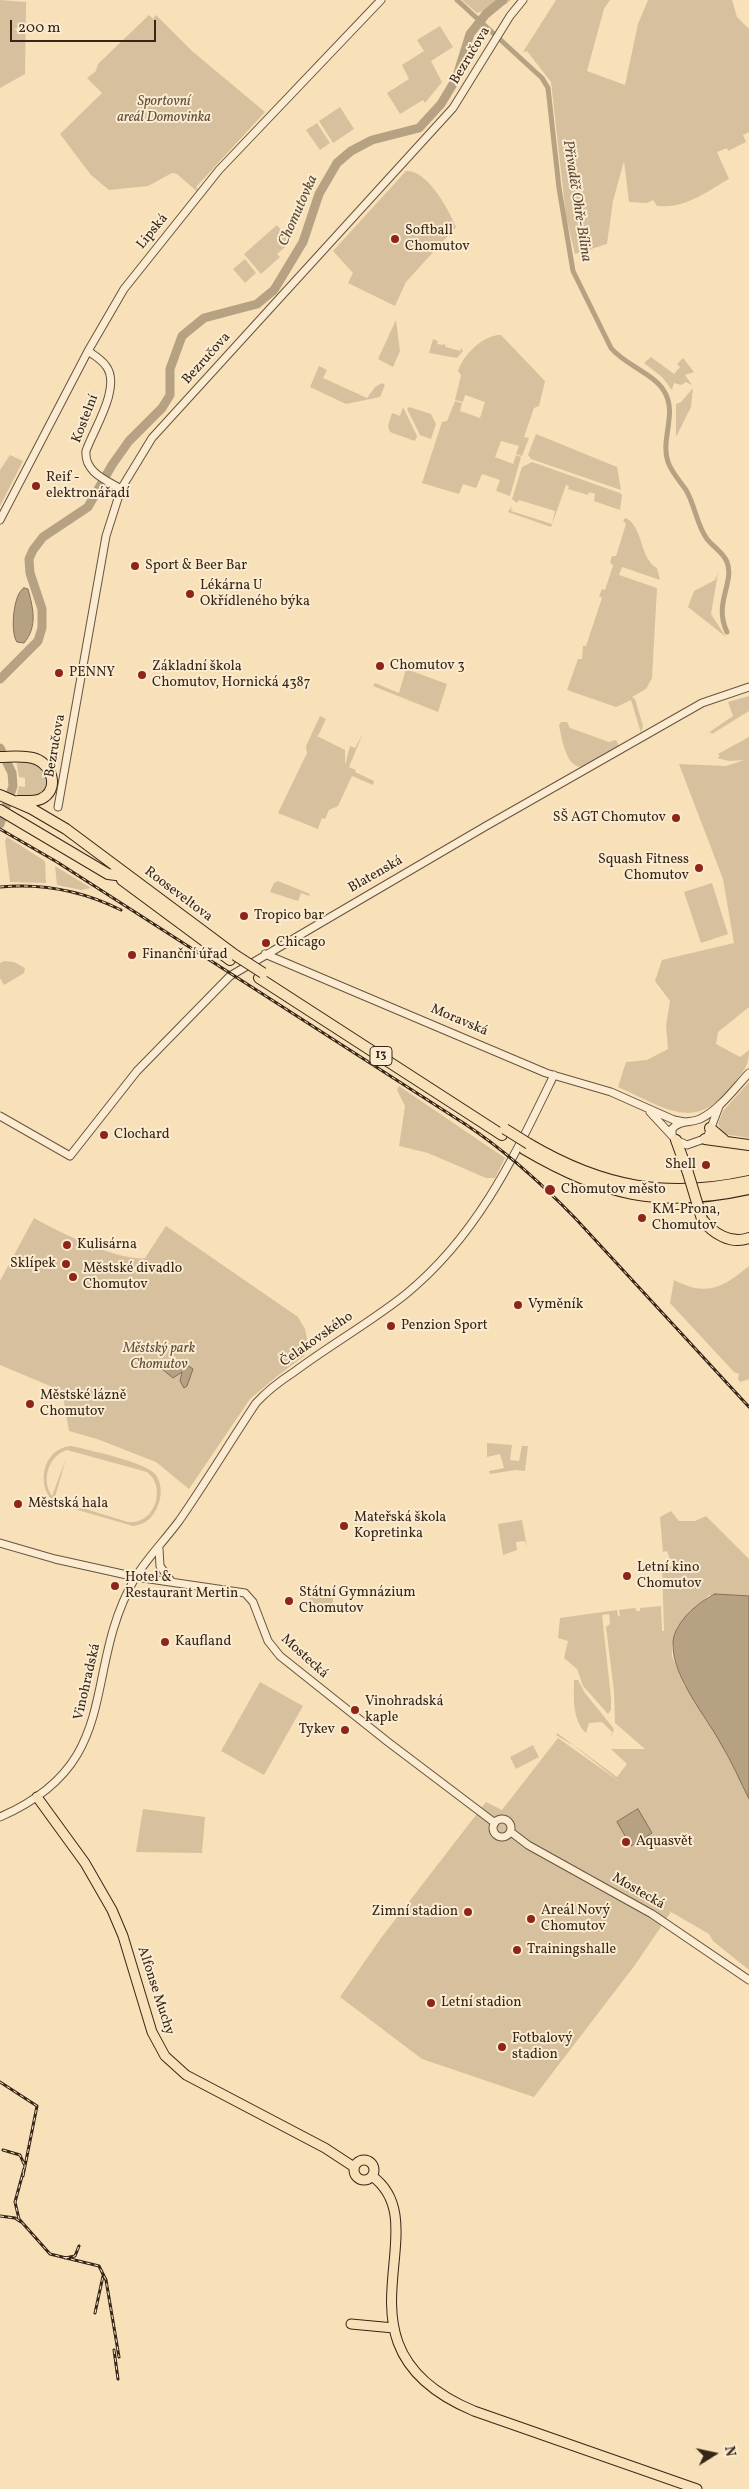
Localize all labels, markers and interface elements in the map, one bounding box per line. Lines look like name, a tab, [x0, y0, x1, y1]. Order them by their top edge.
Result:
scale bar	[12, 10, 159, 42]
text: 200 m	[18, 18, 61, 39]
street label: Bezručova	[447, 24, 495, 88]
park label: Sportovní areál Domovinka	[117, 94, 211, 126]
water label: Přivaděč Ohře-Bílina	[557, 139, 595, 263]
water label: Chomutovka	[275, 173, 323, 249]
street label: Lipská	[134, 211, 172, 253]
place label: Softball Chomutov	[405, 223, 470, 256]
marker: Softball Chomutov	[389, 233, 401, 245]
street label: Bezručova	[179, 330, 235, 388]
street label: Kostelní	[69, 392, 103, 446]
place label: Reif - elektronářadí	[46, 470, 130, 502]
marker: Reif - elektronářadí	[30, 480, 42, 492]
place label: Sport & Beer Bar	[145, 558, 247, 574]
marker: Sport & Beer Bar	[129, 560, 141, 572]
place label: Lékárna U Okřídleného býka	[200, 578, 310, 610]
marker: Lékárna U Okřídleného býka	[184, 588, 196, 600]
place label: Chomutov 3	[390, 658, 465, 674]
place label: Základní škola Chomutov, Hornická 4387	[152, 659, 310, 692]
marker: Chomutov 3	[374, 660, 386, 672]
place label: PENNY	[69, 665, 115, 681]
marker: PENNY	[53, 667, 65, 679]
marker: Základní škola Chomutov, Hornická 4387	[136, 669, 148, 681]
street label: Bezručova	[42, 713, 70, 779]
place label: SŠ AGT Chomutov	[553, 810, 666, 826]
marker: SŠ AGT Chomutov	[670, 812, 682, 824]
place label: Squash Fitness Chomutov	[598, 852, 689, 884]
street label: Blatenská	[346, 853, 406, 897]
marker: Squash Fitness Chomutov	[693, 862, 705, 874]
street label: Rooseveltova	[141, 864, 215, 926]
place label: Tropico bar	[254, 908, 324, 924]
marker: Tropico bar	[238, 910, 250, 922]
place label: Chicago	[276, 935, 326, 951]
marker: Chicago	[260, 937, 272, 949]
place label: Finanční úřad	[142, 947, 228, 963]
marker: Finanční úřad	[126, 949, 138, 961]
street label: Moravská	[428, 1001, 490, 1041]
road number: 13	[370, 1046, 392, 1066]
place label: Clochard	[114, 1127, 170, 1143]
marker: Clochard	[98, 1129, 110, 1141]
place label: Shell	[665, 1157, 696, 1173]
marker: Shell	[700, 1159, 712, 1171]
place label: Chomutov město	[561, 1182, 666, 1198]
marker: Chomutov město	[543, 1183, 557, 1197]
place label: KM-Prona, Chomutov	[652, 1202, 720, 1234]
marker: KM-Prona, Chomutov	[636, 1212, 648, 1224]
place label: Kulisárna	[77, 1237, 137, 1253]
marker: Kulisárna	[61, 1239, 73, 1251]
place label: Sklípek	[10, 1256, 56, 1272]
marker: Sklípek	[60, 1258, 72, 1270]
place label: Městské divadlo Chomutov	[83, 1261, 182, 1294]
marker: Městské divadlo Chomutov	[67, 1271, 79, 1283]
place label: Vyměník	[528, 1297, 583, 1313]
marker: Vyměník	[512, 1299, 524, 1311]
street label: Čelakovského	[277, 1309, 357, 1371]
place label: Penzion Sport	[401, 1318, 488, 1334]
marker: Penzion Sport	[385, 1320, 397, 1332]
park label: Městský park Chomutov	[123, 1341, 195, 1374]
place label: Městské lázně Chomutov	[40, 1388, 126, 1420]
marker: Městské lázně Chomutov	[24, 1398, 36, 1410]
place label: Městská hala	[28, 1496, 108, 1512]
marker: Městská hala	[12, 1498, 24, 1510]
place label: Mateřská škola Kopretinka	[354, 1510, 446, 1542]
marker: Mateřská škola Kopretinka	[338, 1520, 350, 1532]
place label: Letní kino Chomutov	[637, 1560, 702, 1592]
place label: Hotel & Restaurant Mertin	[125, 1570, 238, 1602]
marker: Letní kino Chomutov	[621, 1570, 633, 1582]
marker: Hotel & Restaurant Mertin	[109, 1580, 121, 1592]
place label: Státní Gymnázium Chomutov	[299, 1585, 416, 1618]
marker: Státní Gymnázium Chomutov	[283, 1595, 295, 1607]
street label: Mostecká	[277, 1631, 331, 1683]
place label: Kaufland	[175, 1634, 231, 1650]
marker: Kaufland	[159, 1636, 171, 1648]
street label: Vinohradská	[71, 1642, 105, 1722]
place label: Vinohradská kaple	[365, 1694, 443, 1726]
marker: Vinohradská kaple	[349, 1704, 361, 1716]
place label: Tykev	[299, 1722, 335, 1738]
marker: Tykev	[339, 1724, 351, 1736]
place label: Aquasvět	[636, 1834, 693, 1850]
marker: Aquasvět	[620, 1836, 632, 1848]
street label: Mostecká	[609, 1870, 667, 1914]
place label: Areál Nový Chomutov	[541, 1903, 610, 1935]
place label: Zimní stadion	[371, 1904, 458, 1920]
marker: Zimní stadion	[462, 1906, 474, 1918]
marker: Areál Nový Chomutov	[525, 1913, 537, 1925]
place label: Trainingshalle	[527, 1942, 616, 1958]
marker: Trainingshalle	[511, 1944, 523, 1956]
street label: Alfonse Muchy	[133, 1945, 177, 2037]
place label: Letní stadion	[441, 1995, 522, 2011]
marker: Letní stadion	[425, 1997, 437, 2009]
place label: Fotbalový stadion	[512, 2031, 573, 2064]
marker: Fotbalový stadion	[496, 2041, 508, 2053]
north arrow	[689, 2429, 739, 2479]
text: N	[719, 2445, 740, 2458]

